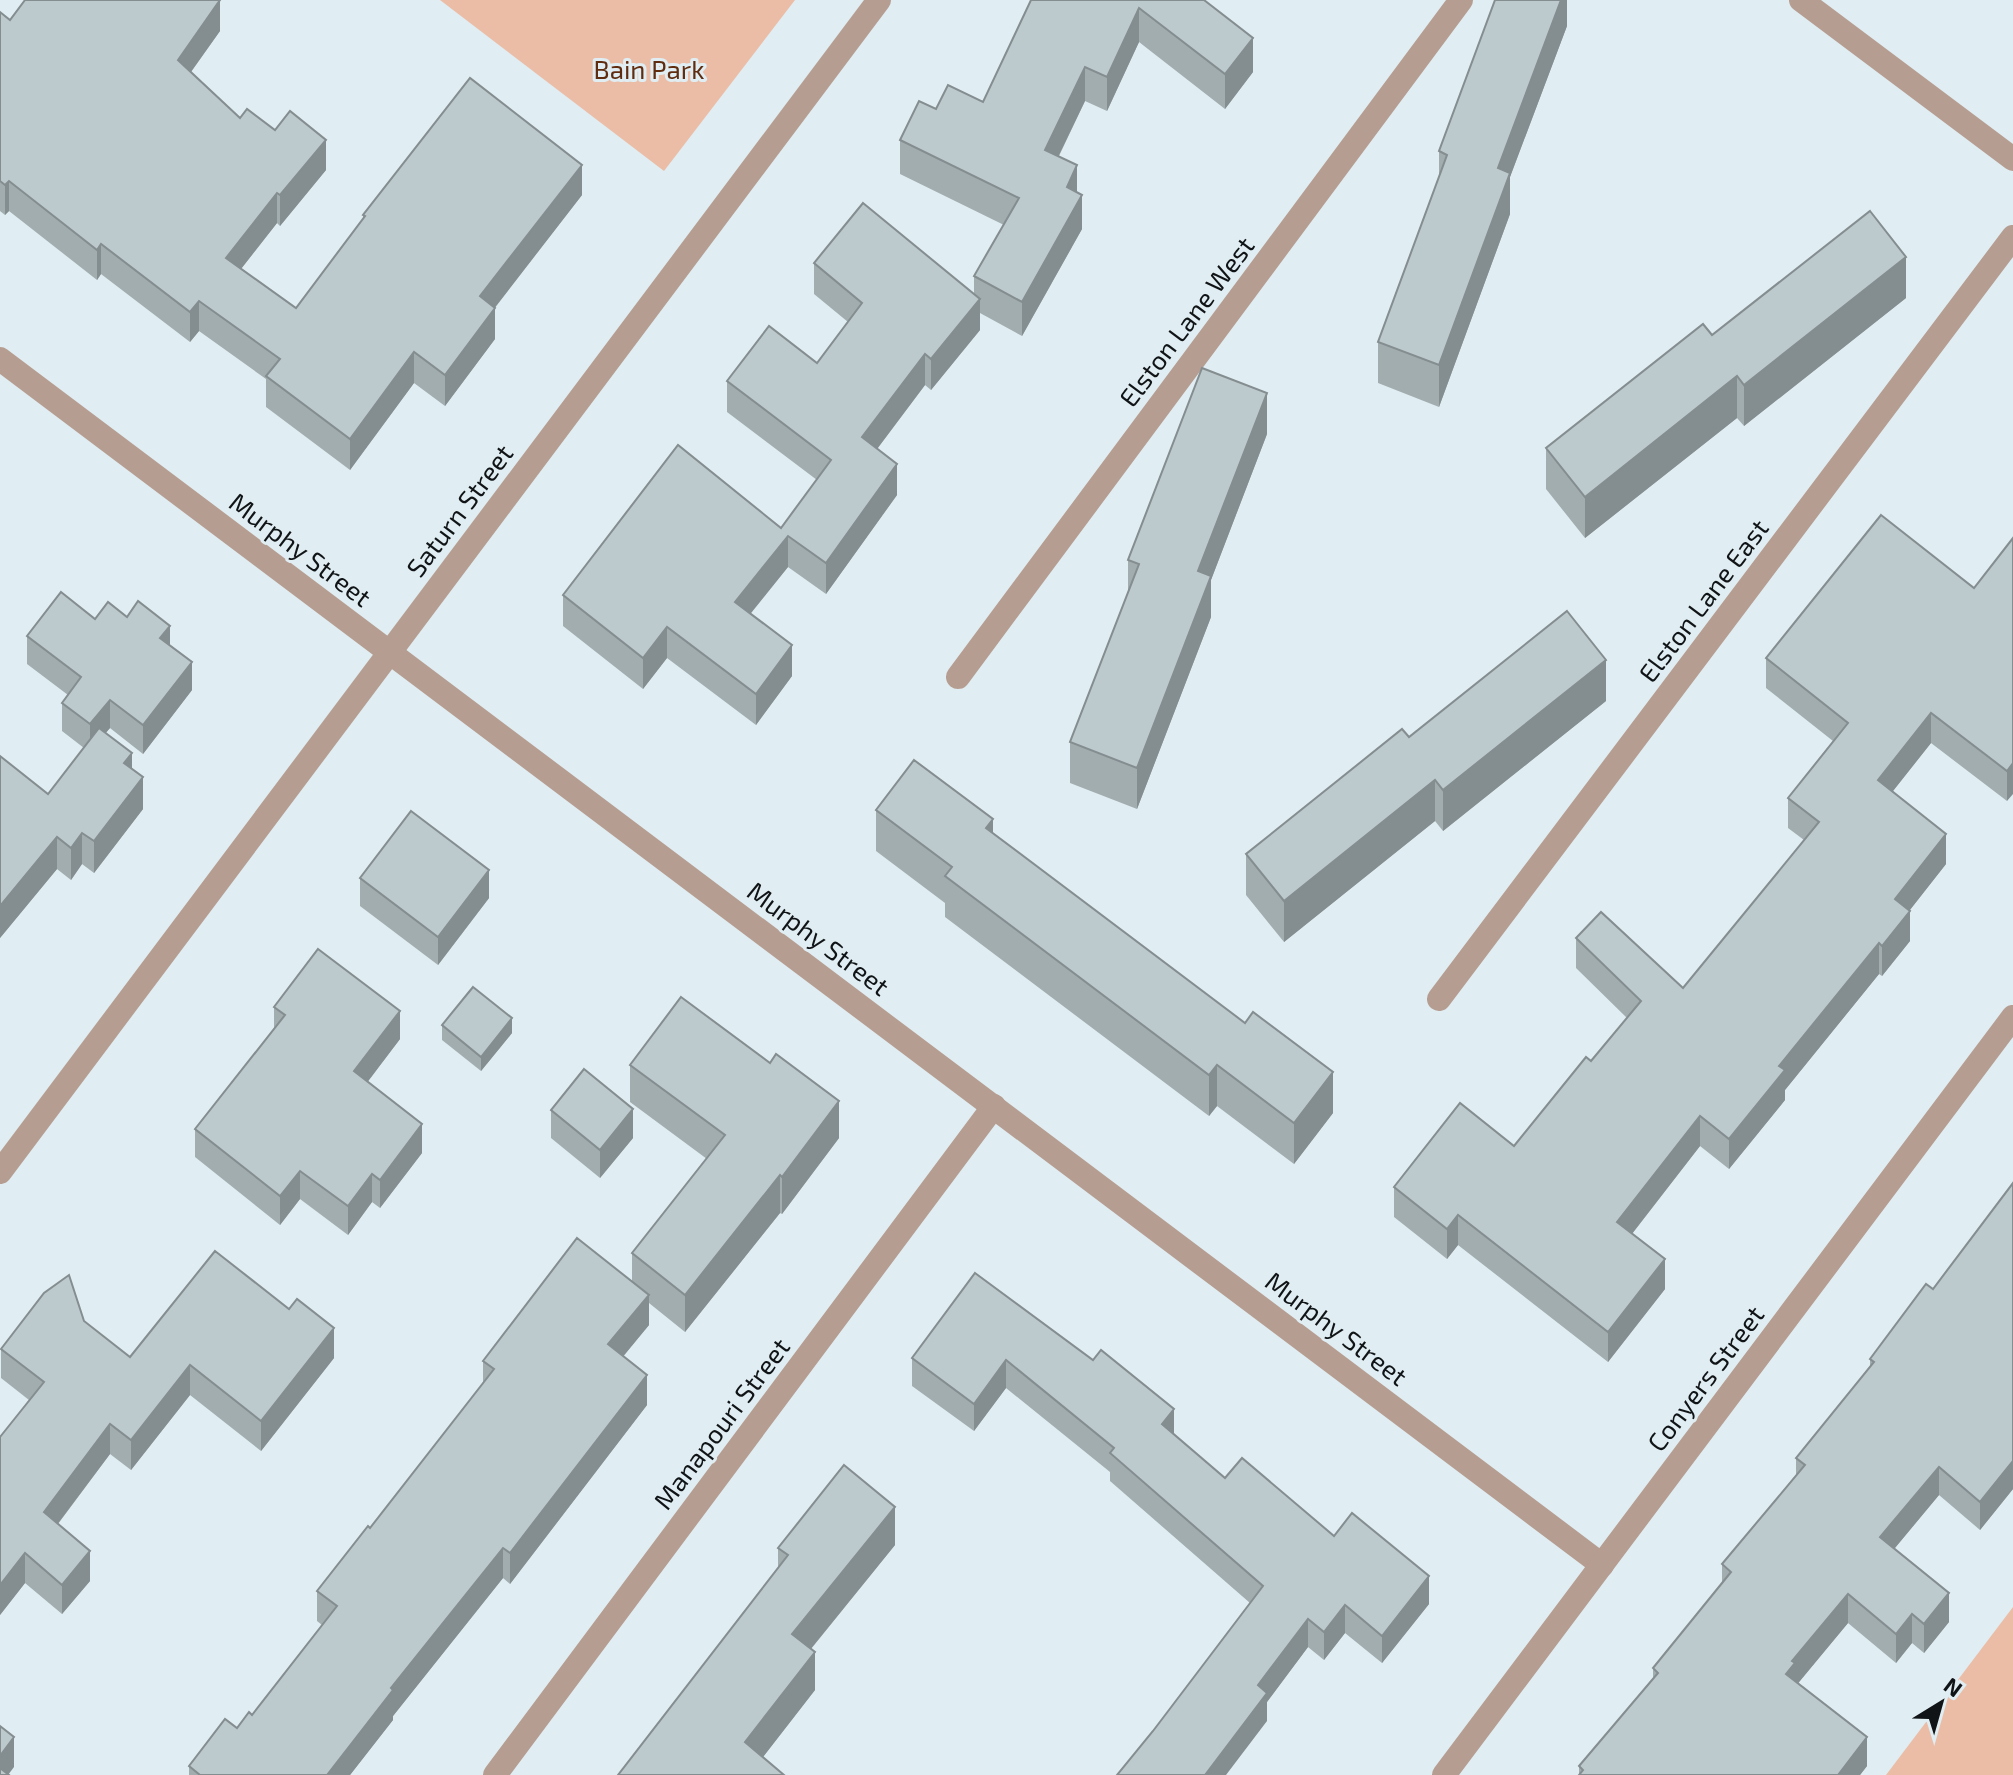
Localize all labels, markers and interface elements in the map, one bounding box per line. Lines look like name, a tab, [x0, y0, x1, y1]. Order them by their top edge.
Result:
park label: Bain Park	[594, 53, 704, 84]
street label: Elston Lane West	[1112, 230, 1260, 412]
street label: Saturn Street	[399, 438, 519, 582]
street label: Murphy Street	[224, 485, 378, 612]
street label: Elston Lane East	[1632, 513, 1774, 688]
street label: Murphy Street	[742, 874, 896, 1001]
street label: Murphy Street	[1260, 1264, 1414, 1391]
street label: Conyers Street	[1640, 1299, 1770, 1457]
street label: Manapouri Street	[646, 1331, 795, 1515]
north arrow	[1901, 1663, 1981, 1743]
text: N	[1939, 1671, 1968, 1701]

